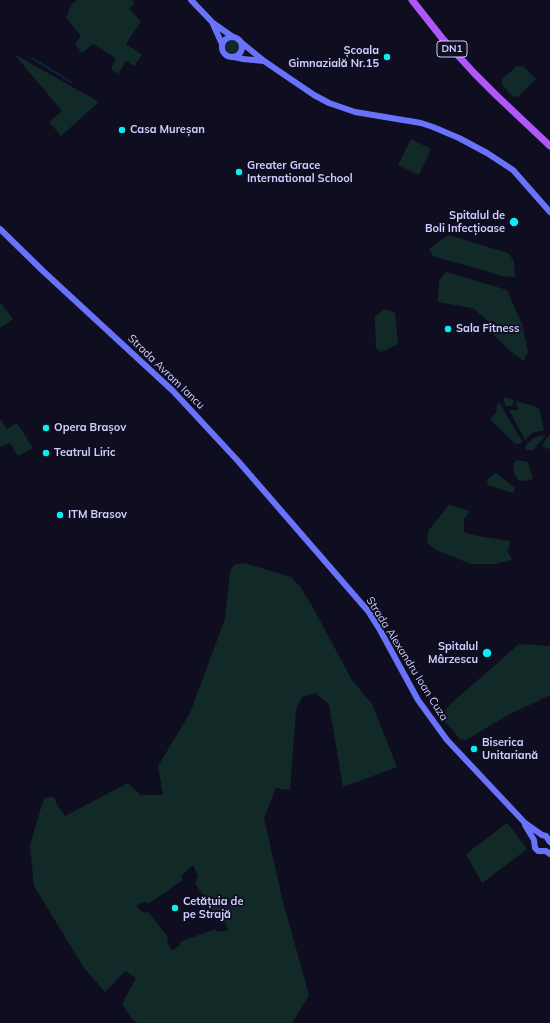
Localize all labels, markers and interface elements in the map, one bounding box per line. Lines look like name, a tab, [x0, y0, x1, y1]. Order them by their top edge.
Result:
road number: DN1	[437, 41, 467, 57]
place label: Școala Gimnazială Nr.15	[288, 44, 379, 70]
marker: Școala Gimnazială Nr.15	[382, 52, 392, 62]
place label: Casa Mureșan	[130, 123, 205, 137]
marker: Casa Mureșan	[117, 125, 127, 135]
place label: Greater Grace International School	[247, 159, 353, 185]
marker: Greater Grace International School	[234, 167, 244, 177]
place label: Spitalul de Boli Infecțioase	[425, 209, 505, 235]
marker: Spitalul de Boli Infecțioase	[508, 216, 520, 228]
place label: Sala Fitness	[456, 322, 520, 336]
marker: Sala Fitness	[443, 324, 453, 334]
street label: Strada Avram Iancu	[125, 332, 207, 412]
place label: Opera Brașov	[54, 421, 126, 435]
marker: Opera Brașov	[41, 423, 51, 433]
place label: Teatrul Liric	[54, 446, 116, 460]
marker: Teatrul Liric	[41, 448, 51, 458]
place label: ITM Brasov	[68, 508, 127, 522]
marker: ITM Brasov	[55, 510, 65, 520]
street label: Strada Alexandru Ioan Cuza	[363, 595, 451, 723]
place label: Spitalul Mârzescu	[428, 640, 478, 666]
marker: Spitalul Mârzescu	[481, 647, 493, 659]
place label: Biserica Unitariană	[482, 736, 538, 762]
marker: Biserica Unitariană	[469, 744, 479, 754]
place label: Cetățuia de pe Strajă	[183, 895, 243, 921]
marker: Cetățuia de pe Strajă	[170, 903, 180, 913]

